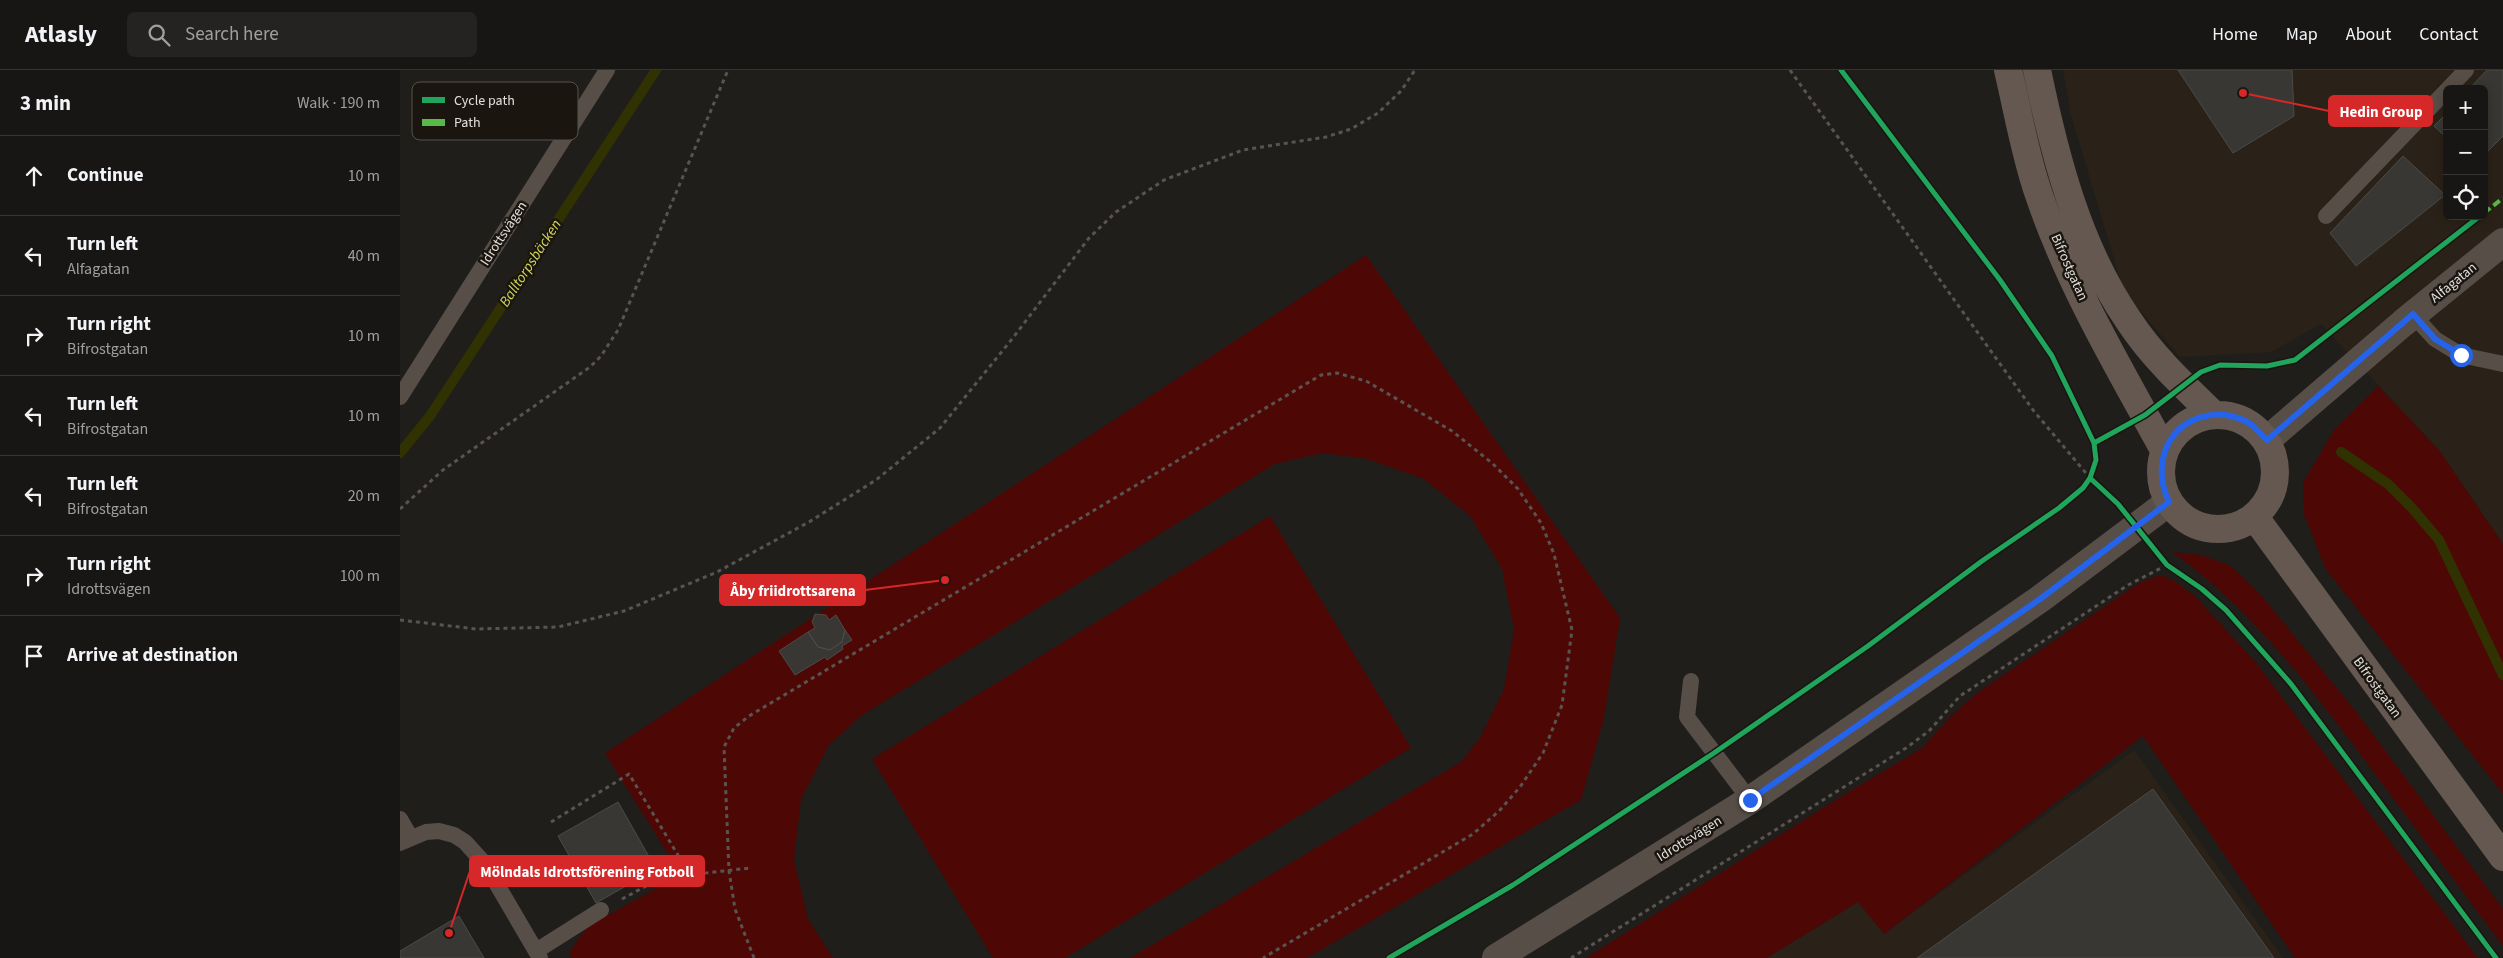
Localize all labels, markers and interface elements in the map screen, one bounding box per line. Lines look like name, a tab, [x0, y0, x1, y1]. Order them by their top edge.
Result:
search box	[127, 12, 477, 57]
text: Atlasly	[25, 17, 97, 52]
icon: search	[145, 21, 173, 49]
text: Search here	[185, 21, 279, 48]
text: Home	[2212, 22, 2258, 47]
text: Map	[2286, 22, 2318, 47]
text: About	[2346, 22, 2391, 47]
text: Contact	[2419, 22, 2478, 47]
legend	[412, 82, 578, 140]
map controls	[2443, 85, 2488, 220]
button: +	[2443, 85, 2488, 130]
text: 3 min	[20, 88, 71, 118]
text: Cycle path	[454, 91, 515, 111]
text: Walk · 190 m	[297, 92, 380, 114]
callout: Hedin Group	[2329, 96, 2432, 126]
text: Hedin Group	[2339, 102, 2423, 123]
text: Path	[454, 113, 481, 133]
button: −	[2443, 130, 2488, 175]
icon: ahead	[20, 162, 48, 190]
text: Continue	[67, 162, 144, 189]
text: 10 m	[348, 165, 380, 187]
button: locate	[2443, 175, 2488, 220]
street label: Idrottsvägen	[476, 197, 532, 270]
water label: Balltorpsbäcken	[494, 215, 567, 311]
text: Turn left	[67, 231, 138, 258]
street label: Bifrostgatan	[2045, 231, 2093, 304]
icon: left	[20, 242, 48, 270]
text: 40 m	[348, 245, 380, 267]
text: Alfagatan	[67, 258, 130, 280]
street label: Alfagatan	[2426, 258, 2481, 308]
text: Turn right	[67, 311, 151, 338]
icon: right	[20, 322, 48, 350]
text: 10 m	[348, 325, 380, 347]
text: Bifrostgatan	[67, 338, 148, 360]
route start	[2450, 344, 2473, 367]
text: Turn left	[67, 391, 138, 418]
icon: left	[20, 402, 48, 430]
text: 10 m	[348, 405, 380, 427]
text: Bifrostgatan	[67, 418, 148, 440]
text: Turn left	[67, 471, 138, 498]
icon: left	[20, 482, 48, 510]
text: 20 m	[348, 485, 380, 507]
text: Bifrostgatan	[67, 498, 148, 520]
text: Turn right	[67, 551, 151, 578]
icon: right	[20, 562, 48, 590]
text: 100 m	[340, 565, 380, 587]
callout: Åby friidrottsarena	[720, 575, 865, 605]
text: Idrottsvägen	[67, 578, 151, 600]
text: Åby friidrottsarena	[729, 581, 856, 602]
icon: arrive	[20, 642, 48, 670]
text: Arrive at destination	[67, 642, 238, 669]
street label: Bifrostgatan	[2348, 653, 2406, 722]
route end	[1739, 789, 1762, 812]
street label: Idrottsvägen	[1653, 811, 1726, 867]
callout: Mölndals Idrottsförening Fotboll	[470, 856, 704, 886]
text: Mölndals Idrottsförening Fotboll	[480, 862, 694, 883]

